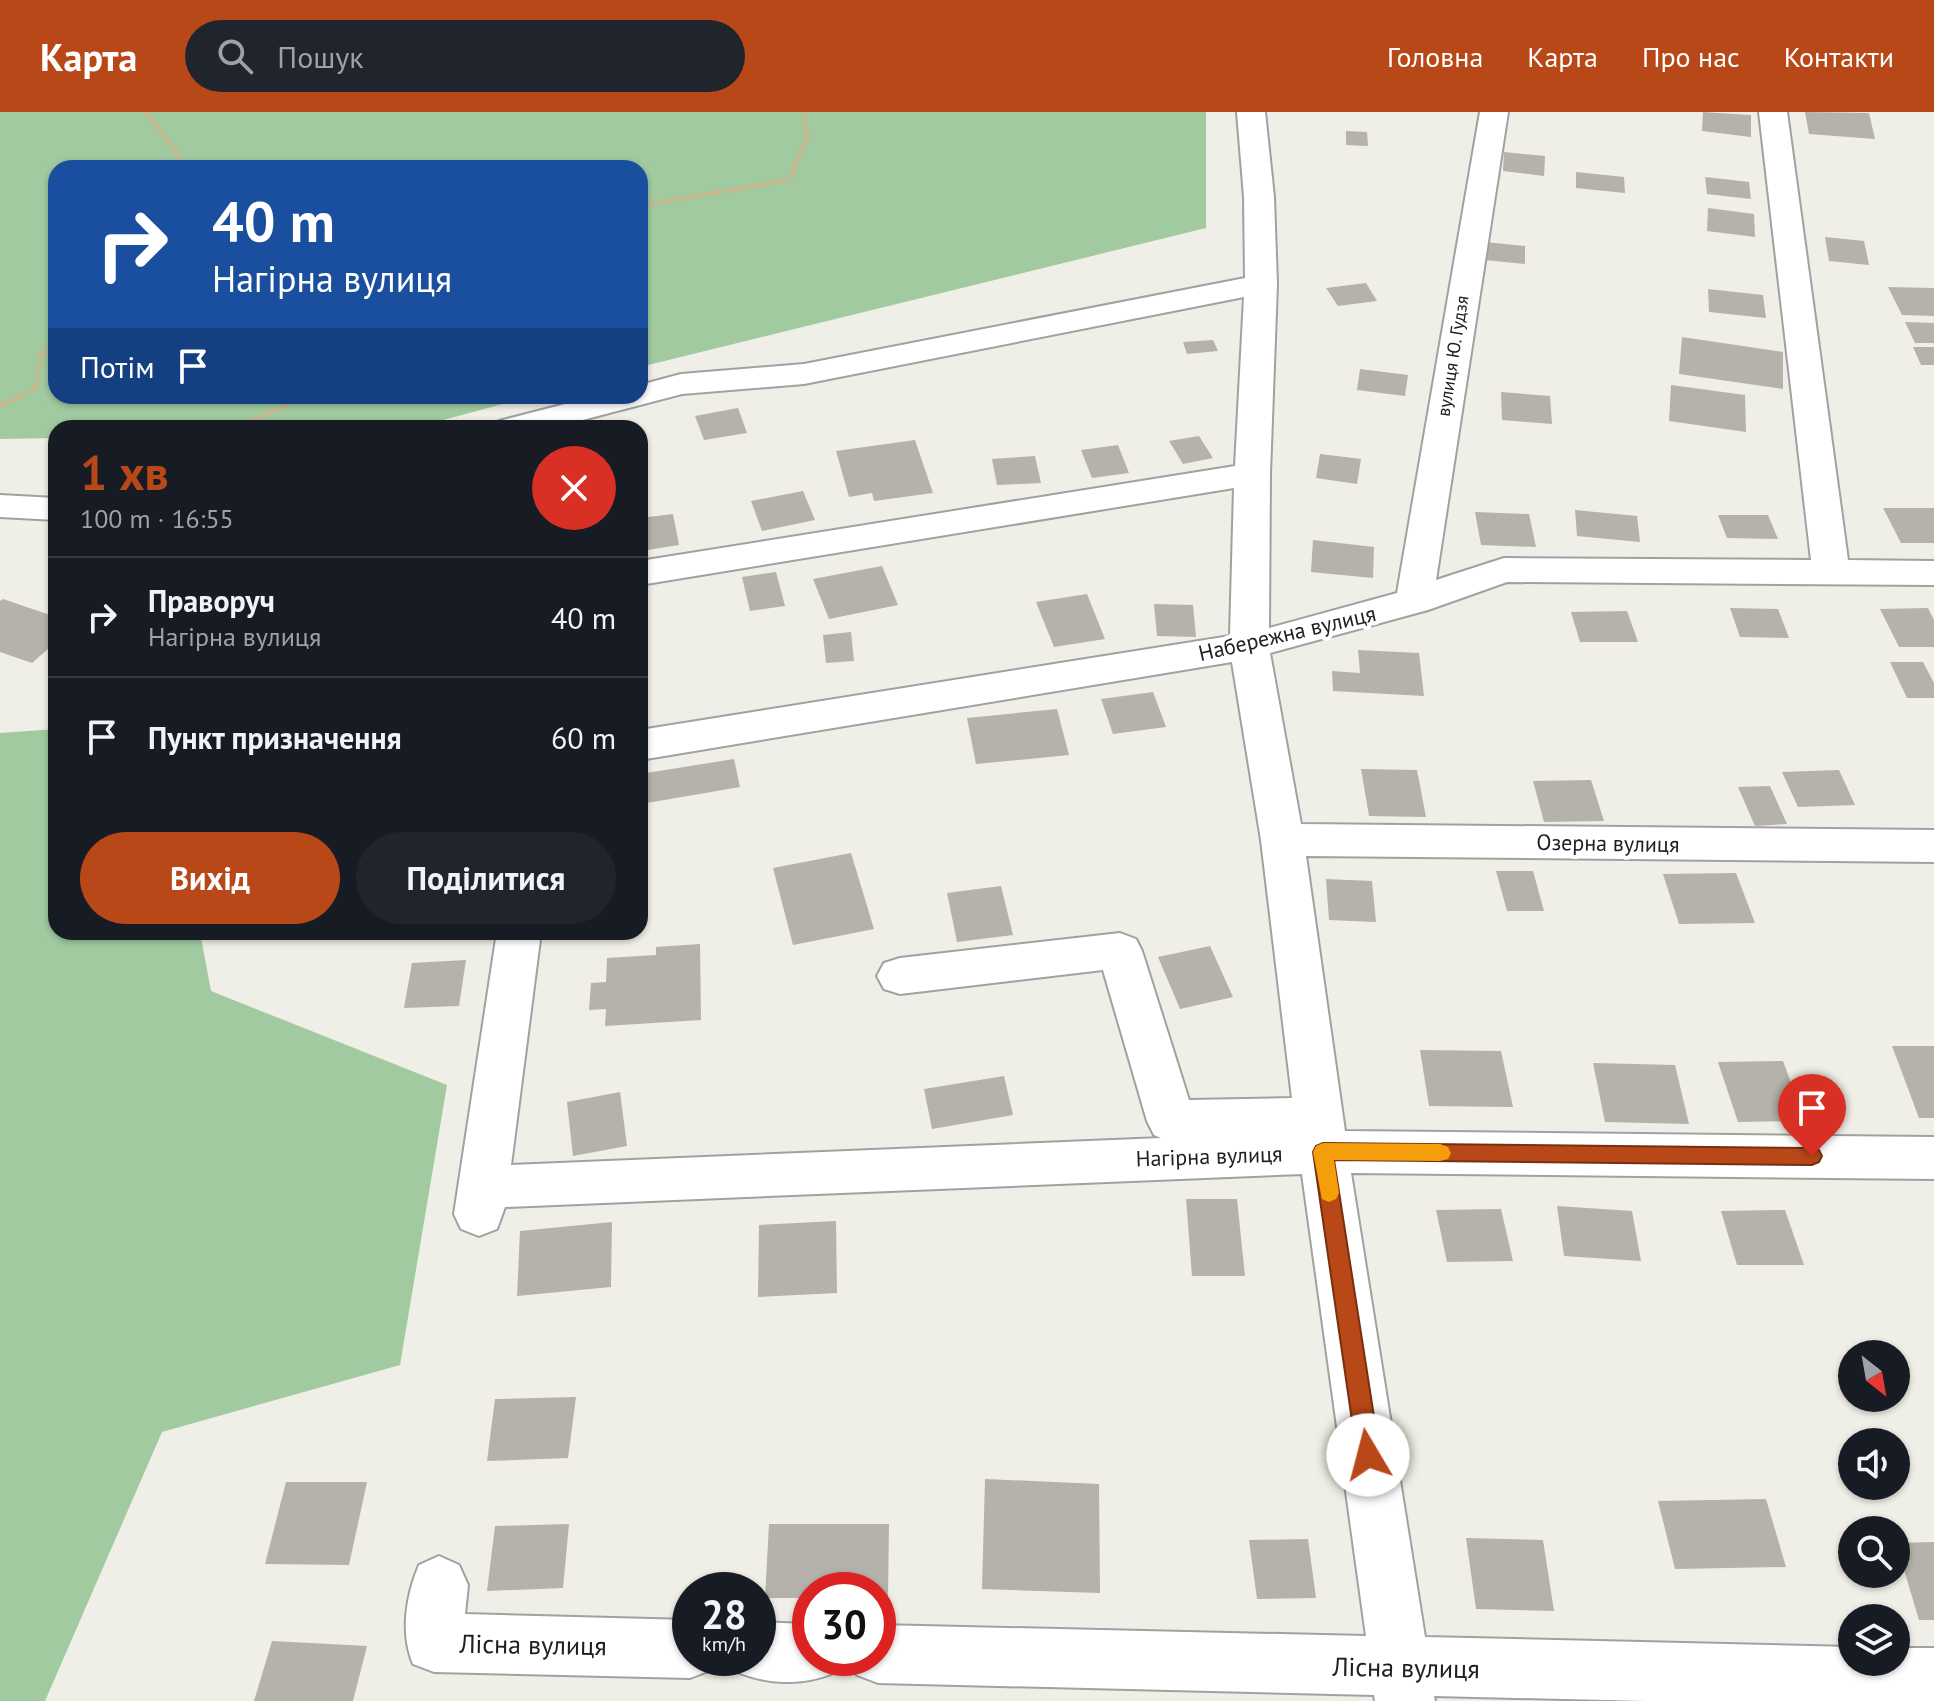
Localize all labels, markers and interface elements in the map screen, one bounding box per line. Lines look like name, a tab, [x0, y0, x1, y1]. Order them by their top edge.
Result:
search box	[185, 20, 745, 92]
text: Карта	[40, 32, 137, 81]
icon: search	[213, 34, 257, 78]
text: Пошук	[277, 37, 364, 76]
text: Головна	[1387, 38, 1483, 75]
text: Карта	[1527, 38, 1598, 75]
text: Про нас	[1642, 38, 1740, 75]
text: Контакти	[1784, 38, 1894, 75]
text: 40 m	[212, 185, 335, 257]
icon: right	[80, 192, 184, 296]
text: Нагірна вулиця	[212, 255, 452, 302]
street label: вулиця Ю. Гудзя	[1432, 294, 1473, 418]
icon: arrive	[171, 344, 215, 388]
text: Потім	[80, 347, 155, 386]
text: 1 хв	[80, 441, 169, 503]
button: close	[532, 446, 616, 530]
text: 100 m · 16:55	[80, 502, 234, 535]
text: Праворуч	[148, 581, 275, 620]
icon: right	[80, 595, 124, 639]
text: 40 m	[551, 598, 616, 637]
street label: Набережна вулиця	[1196, 599, 1378, 667]
text: Нагірна вулиця	[148, 620, 321, 653]
icon: arrive	[80, 715, 124, 759]
text: Пункт призначення	[148, 718, 402, 757]
text: 60 m	[551, 718, 616, 757]
street label: Озерна вулиця	[1536, 828, 1680, 858]
button: Вихід	[80, 832, 340, 924]
button: Поділитися	[356, 832, 616, 924]
pin	[1778, 1074, 1846, 1156]
icon: arrive	[1790, 1086, 1834, 1130]
street label: Нагірна вулиця	[1135, 1139, 1283, 1173]
north arrow	[1838, 1340, 1910, 1412]
map controls	[1838, 1340, 1910, 1676]
position arrow	[1326, 1413, 1410, 1497]
button: sound	[1838, 1428, 1910, 1500]
button: search	[1838, 1516, 1910, 1588]
speed limit sign: 30	[792, 1572, 896, 1676]
text: 28	[701, 1588, 747, 1640]
button: layers	[1838, 1604, 1910, 1676]
street label: Лісна вулиця	[458, 1627, 607, 1662]
text: km/h	[702, 1631, 746, 1657]
street label: Лісна вулиця	[1331, 1650, 1480, 1685]

